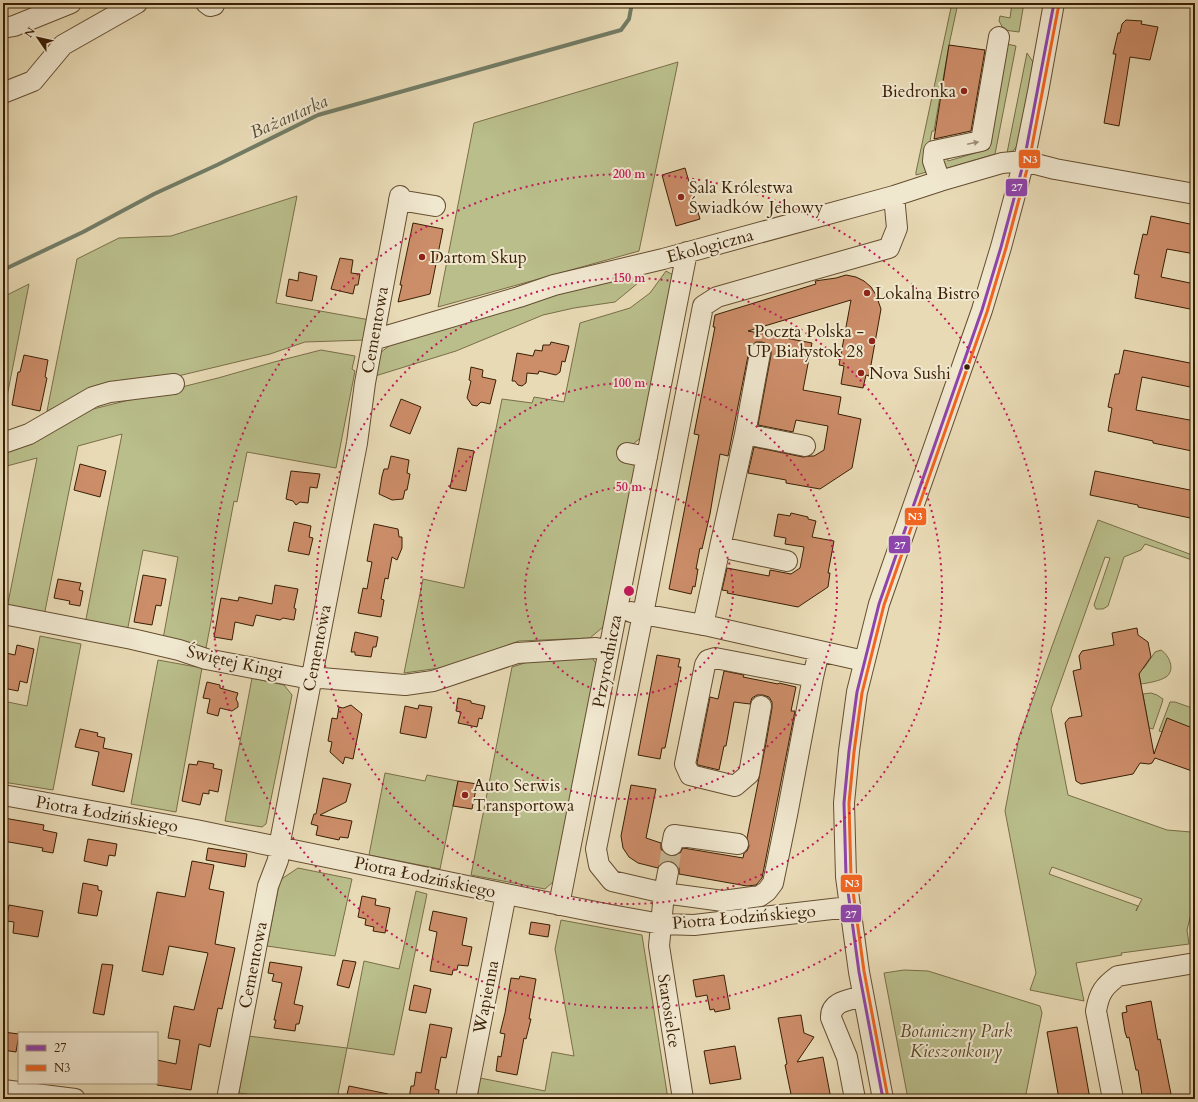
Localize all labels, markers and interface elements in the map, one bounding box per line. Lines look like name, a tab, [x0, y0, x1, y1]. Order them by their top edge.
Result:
north arrow	[18, 18, 58, 58]
text: N	[21, 24, 39, 41]
place label: Biedronka	[881, 80, 957, 103]
marker: Biedronka	[959, 86, 969, 96]
water label: Bażantarka	[246, 89, 332, 145]
one-way arrow	[966, 140, 979, 146]
line badge: N3	[1018, 149, 1041, 169]
text: N3	[1022, 152, 1038, 167]
text: 200 m	[613, 166, 646, 182]
place label: Sala Królestwa Świadków Jehowy	[689, 176, 823, 219]
line badge: 27	[1005, 178, 1028, 197]
text: 27	[1011, 180, 1023, 195]
marker: Sala Królestwa Świadków Jehowy	[676, 192, 686, 202]
street label: Ekologiczna	[664, 223, 757, 269]
place label: Dartom Skup	[430, 246, 527, 269]
marker: Dartom Skup	[417, 252, 427, 262]
text: 150 m	[613, 270, 646, 286]
place label: Lokalna Bistro	[875, 282, 980, 305]
street label: Cementowa	[356, 284, 394, 375]
marker: Lokalna Bistro	[862, 288, 872, 298]
place label: Poczta Polska - UP Białystok 28	[747, 320, 864, 363]
marker: Poczta Polska - UP Białystok 28	[867, 336, 877, 346]
place label: Nova Sushi	[869, 362, 951, 385]
unlabelled marker	[962, 362, 972, 372]
marker: Nova Sushi	[856, 368, 866, 378]
text: 100 m	[613, 375, 646, 391]
text: 50 m	[616, 479, 643, 495]
line badge: N3	[904, 507, 927, 526]
text: N3	[907, 509, 923, 524]
line badge: 27	[888, 535, 911, 554]
text: 27	[894, 538, 906, 553]
centre of rings	[622, 584, 636, 598]
street label: Cementowa	[297, 602, 337, 693]
street label: Przyrodnicza	[587, 612, 627, 710]
street label: Świętej Kingi	[184, 640, 286, 684]
place label: Auto Serwis Transportowa	[473, 774, 575, 817]
street label: Piotra Łodzińskiego	[34, 790, 180, 838]
marker: Auto Serwis Transportowa	[460, 790, 470, 800]
street label: Piotra Łodzińskiego	[352, 851, 498, 903]
line badge: N3	[840, 874, 863, 893]
text: N3	[844, 876, 860, 891]
street label: Piotra Łodzińskiego	[671, 899, 817, 935]
line badge: 27	[840, 904, 862, 923]
text: 27	[845, 907, 857, 922]
street label: Cementowa	[233, 919, 273, 1010]
street label: Wapienna	[467, 958, 505, 1037]
street label: Starosielce	[652, 972, 686, 1050]
park label: Botaniczny Park Kieszonkowy	[900, 1020, 1013, 1063]
legend	[18, 1032, 158, 1084]
text: 27	[54, 1040, 66, 1056]
text: N3	[54, 1060, 70, 1076]

